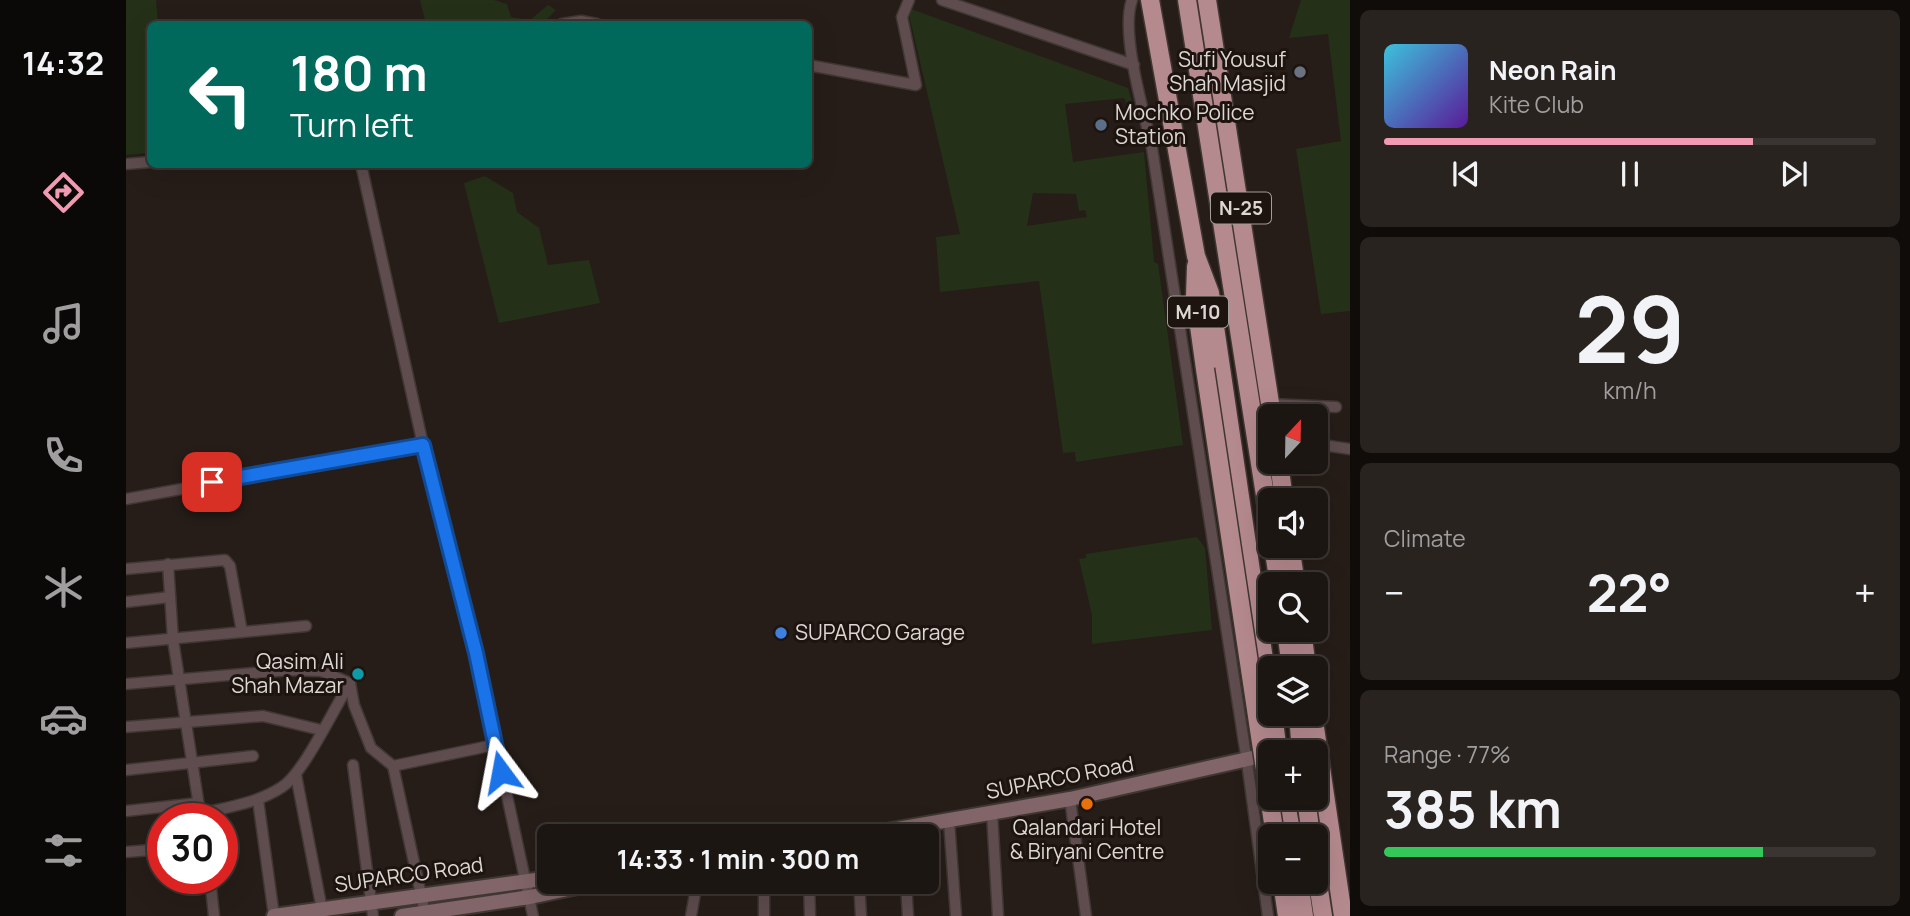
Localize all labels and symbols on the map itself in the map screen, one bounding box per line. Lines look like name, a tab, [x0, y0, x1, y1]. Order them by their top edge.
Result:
place label: Sufi Yousuf Shah Masjid	[1169, 45, 1287, 97]
marker: Sufi Yousuf Shah Masjid	[1292, 64, 1308, 80]
place label: Mochko Police Station	[1115, 98, 1254, 150]
marker: Mochko Police Station	[1093, 117, 1109, 133]
road number: N-25	[1211, 192, 1271, 224]
road number: M-10	[1168, 296, 1228, 328]
north arrow	[1258, 404, 1328, 474]
pin	[182, 452, 242, 512]
place label: SUPARCO Garage	[795, 618, 965, 646]
marker: SUPARCO Garage	[773, 625, 789, 641]
place label: Qasim Ali Shah Mazar	[231, 647, 344, 699]
marker: Qasim Ali Shah Mazar	[350, 666, 366, 682]
position arrow	[464, 735, 538, 809]
street label: SUPARCO Road	[984, 749, 1136, 805]
marker: Qalandari Hotel & Biryani Centre	[1079, 796, 1095, 812]
speed limit sign: 30	[147, 803, 238, 894]
place label: Qalandari Hotel & Biryani Centre	[1010, 813, 1164, 865]
street label: SUPARCO Road	[333, 850, 485, 898]

